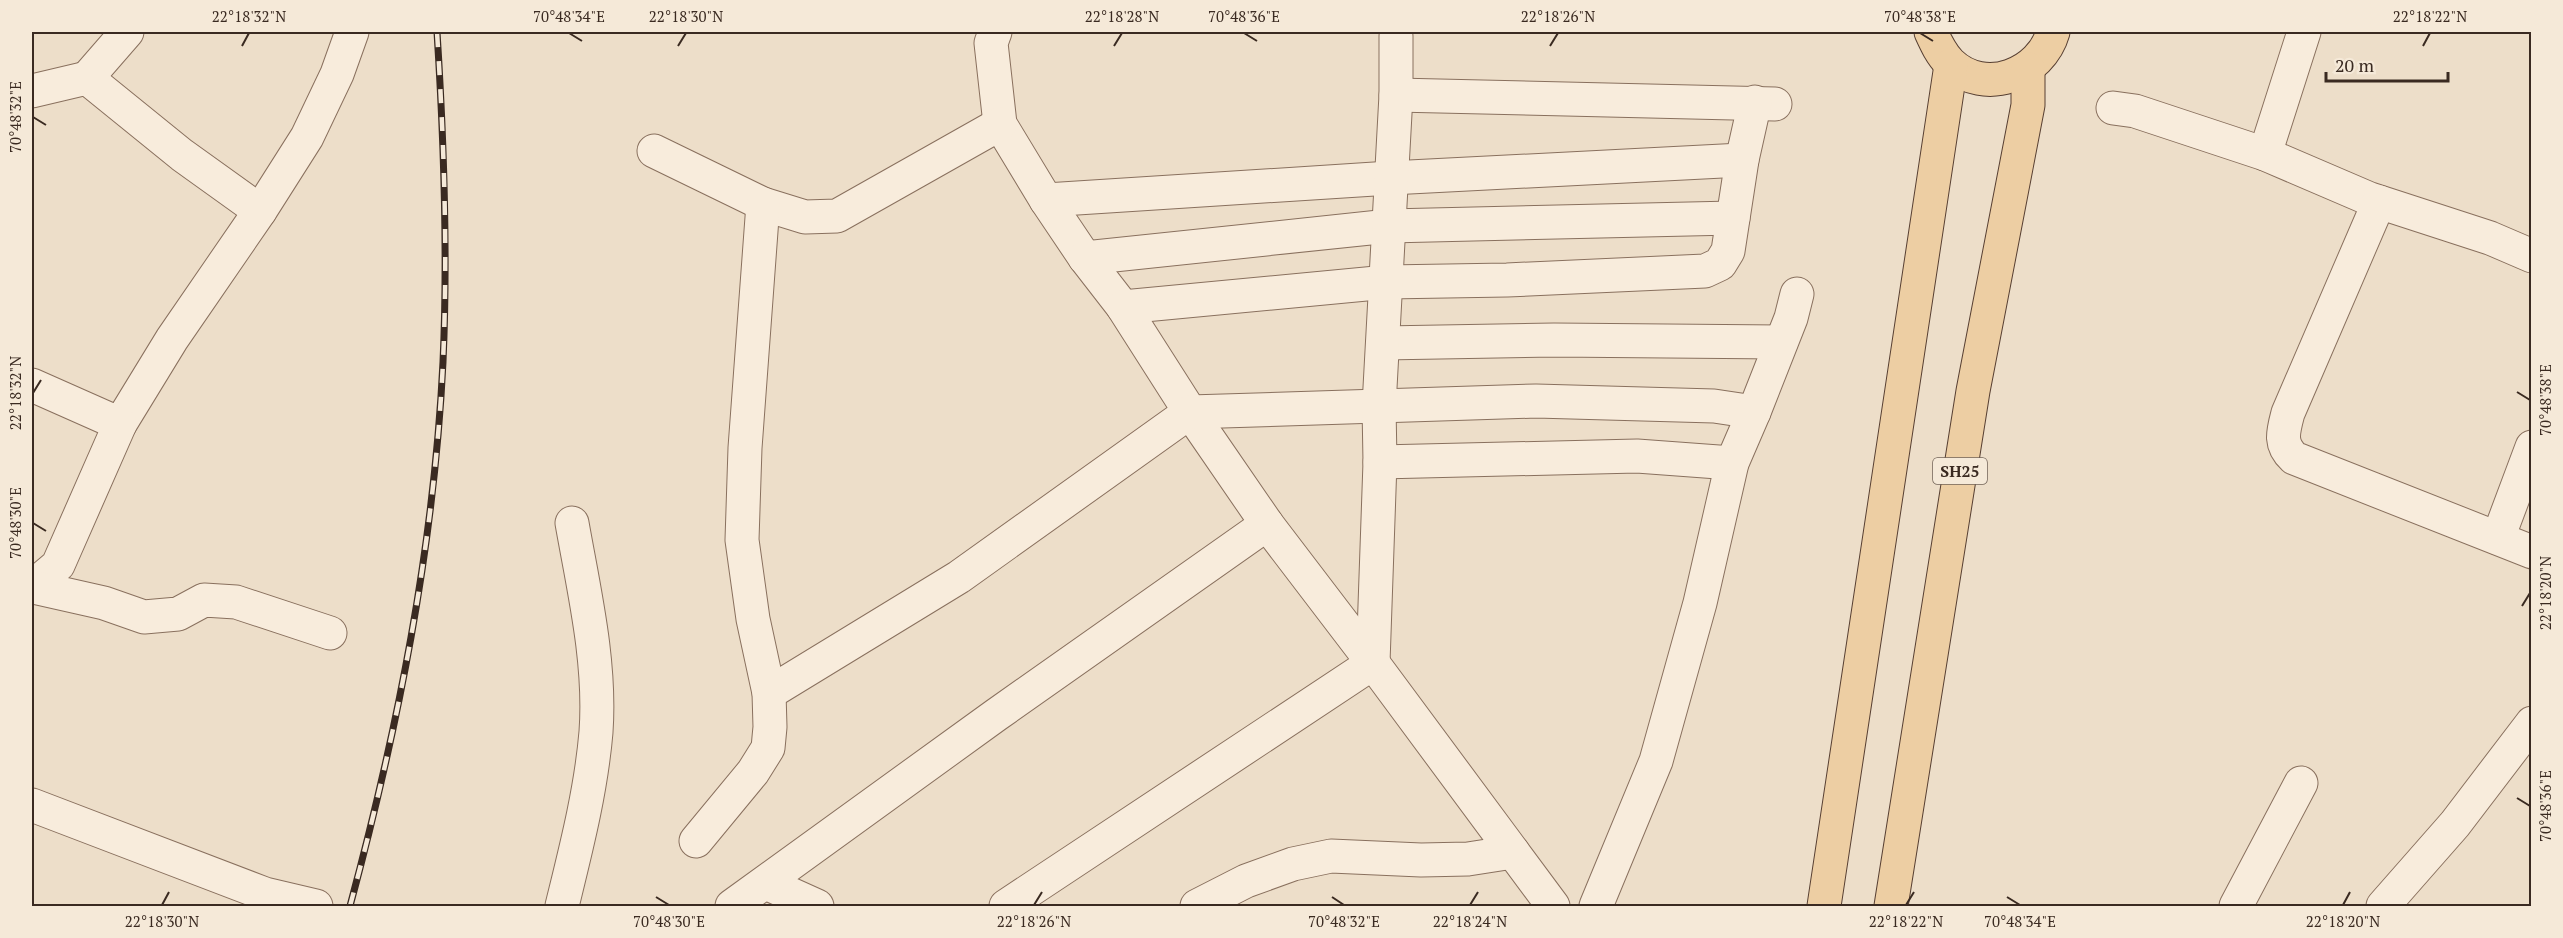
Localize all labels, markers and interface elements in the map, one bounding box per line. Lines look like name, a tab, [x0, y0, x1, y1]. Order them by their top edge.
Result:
text: 22°18'32"N	[212, 6, 286, 26]
text: 70°48'34"E	[533, 6, 605, 26]
text: 22°18'30"N	[649, 6, 723, 26]
text: 22°18'28"N	[1085, 6, 1159, 26]
text: 70°48'36"E	[1208, 6, 1280, 26]
text: 22°18'26"N	[1521, 6, 1595, 26]
text: 70°48'38"E	[1884, 6, 1956, 26]
text: 22°18'22"N	[2393, 6, 2467, 26]
scale bar	[2326, 45, 2448, 83]
text: 20 m	[2335, 53, 2375, 77]
text: 70°48'32"E	[5, 81, 25, 153]
text: 22°18'32"N	[5, 356, 25, 430]
text: 70°48'38"E	[2535, 364, 2555, 436]
road number: SH25	[1933, 458, 1987, 484]
text: 70°48'30"E	[5, 487, 25, 559]
text: 22°18'20"N	[2535, 556, 2555, 630]
text: 70°48'36"E	[2535, 770, 2555, 842]
text: 22°18'30"N	[125, 911, 199, 931]
text: 70°48'30"E	[633, 911, 705, 931]
text: 22°18'26"N	[997, 911, 1071, 931]
text: 70°48'32"E	[1308, 911, 1380, 931]
text: 22°18'24"N	[1433, 911, 1507, 931]
text: 22°18'22"N	[1869, 911, 1943, 931]
text: 70°48'34"E	[1984, 911, 2056, 931]
text: 22°18'20"N	[2306, 911, 2380, 931]

